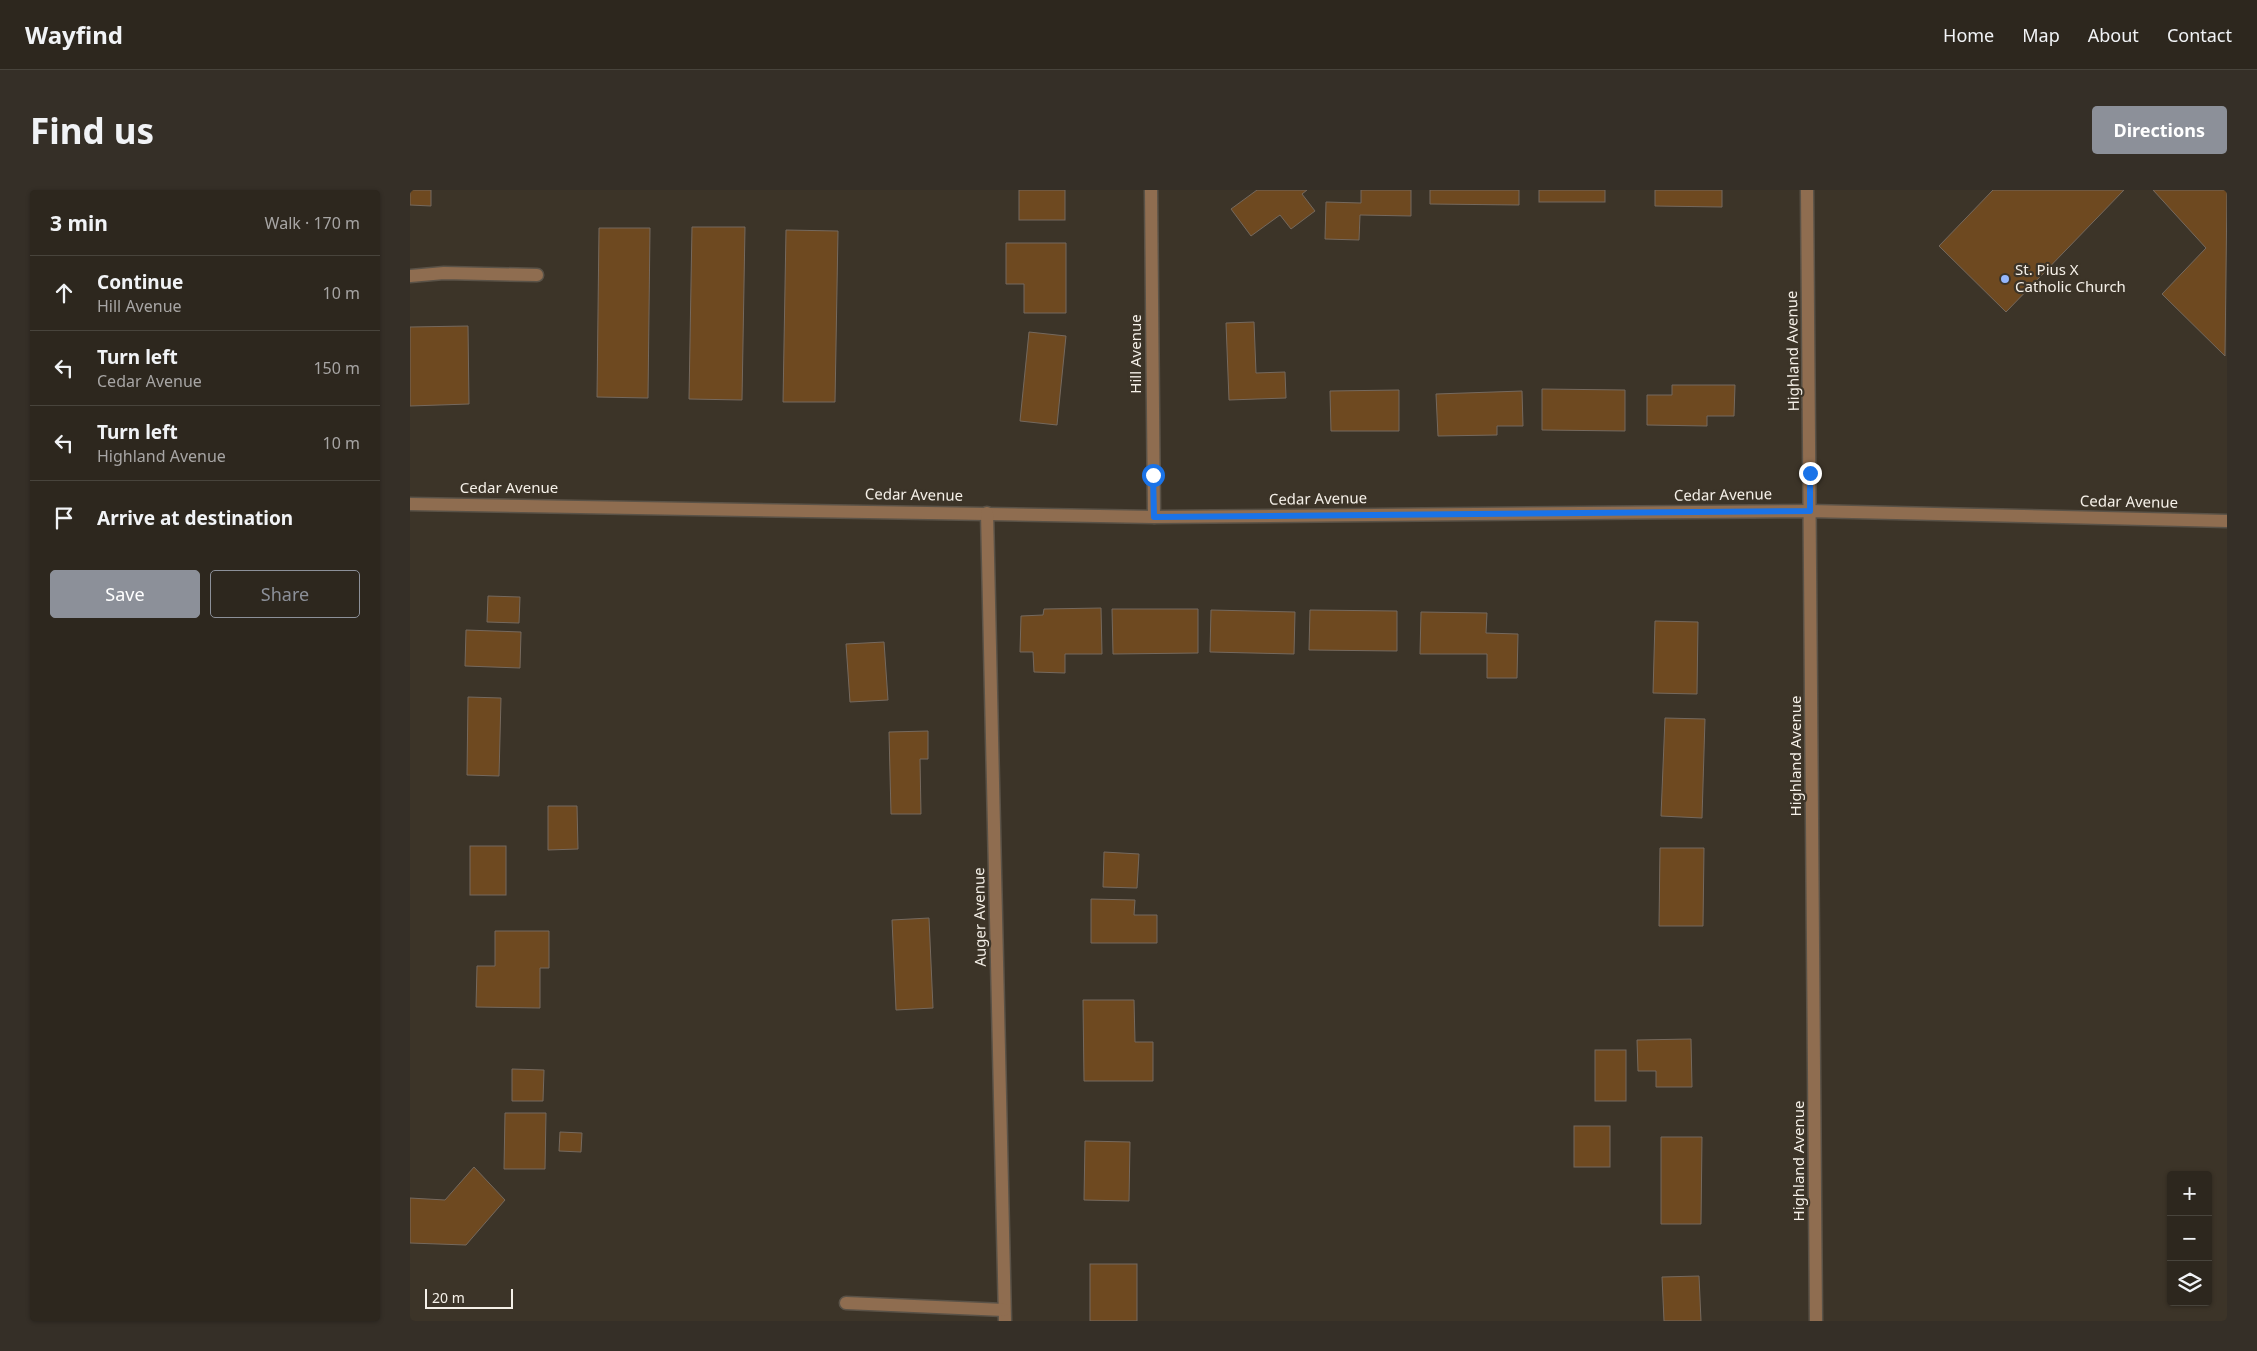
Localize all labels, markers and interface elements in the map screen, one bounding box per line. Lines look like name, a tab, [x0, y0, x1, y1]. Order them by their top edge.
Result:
text: Wayfind	[25, 18, 123, 51]
text: Home	[1943, 23, 1994, 47]
text: Map	[2022, 23, 2060, 47]
text: About	[2088, 23, 2139, 47]
text: Contact	[2167, 23, 2232, 47]
button: Directions	[2092, 106, 2227, 154]
text: Find us	[30, 107, 154, 154]
text: 3 min	[50, 209, 108, 237]
text: Walk · 170 m	[265, 212, 360, 234]
place label: St. Pius X Catholic Church	[2015, 259, 2126, 296]
text: Continue	[97, 269, 183, 295]
marker: St. Pius X Catholic Church	[1999, 273, 2011, 285]
icon: ahead	[50, 279, 78, 307]
text: 10 m	[323, 282, 360, 304]
street label: Highland Avenue	[1781, 290, 1803, 412]
text: Hill Avenue	[97, 295, 182, 317]
street label: Hill Avenue	[1125, 314, 1145, 394]
text: Turn left	[97, 344, 178, 370]
icon: left	[50, 354, 78, 382]
text: 150 m	[313, 357, 360, 379]
text: Cedar Avenue	[97, 370, 202, 392]
text: Turn left	[97, 419, 178, 445]
icon: left	[50, 429, 78, 457]
text: 10 m	[323, 432, 360, 454]
text: Highland Avenue	[97, 445, 226, 467]
route end	[1799, 462, 1822, 485]
route start	[1142, 464, 1165, 487]
street label: Cedar Avenue	[460, 477, 558, 497]
street label: Cedar Avenue	[865, 483, 963, 505]
street label: Cedar Avenue	[1674, 483, 1772, 505]
street label: Cedar Avenue	[1269, 487, 1367, 509]
street label: Cedar Avenue	[2080, 490, 2178, 512]
icon: arrive	[50, 504, 78, 532]
text: Arrive at destination	[97, 505, 293, 531]
button: Save	[50, 570, 200, 618]
button: Share	[210, 570, 360, 618]
street label: Highland Avenue	[1785, 696, 1805, 816]
street label: Auger Avenue	[968, 867, 990, 967]
street label: Highland Avenue	[1788, 1101, 1808, 1221]
map controls	[2167, 1171, 2212, 1306]
button: +	[2167, 1171, 2212, 1216]
button: −	[2167, 1216, 2212, 1261]
button: layers	[2167, 1261, 2212, 1306]
scale bar	[425, 1286, 512, 1309]
text: 20 m	[432, 1288, 465, 1307]

